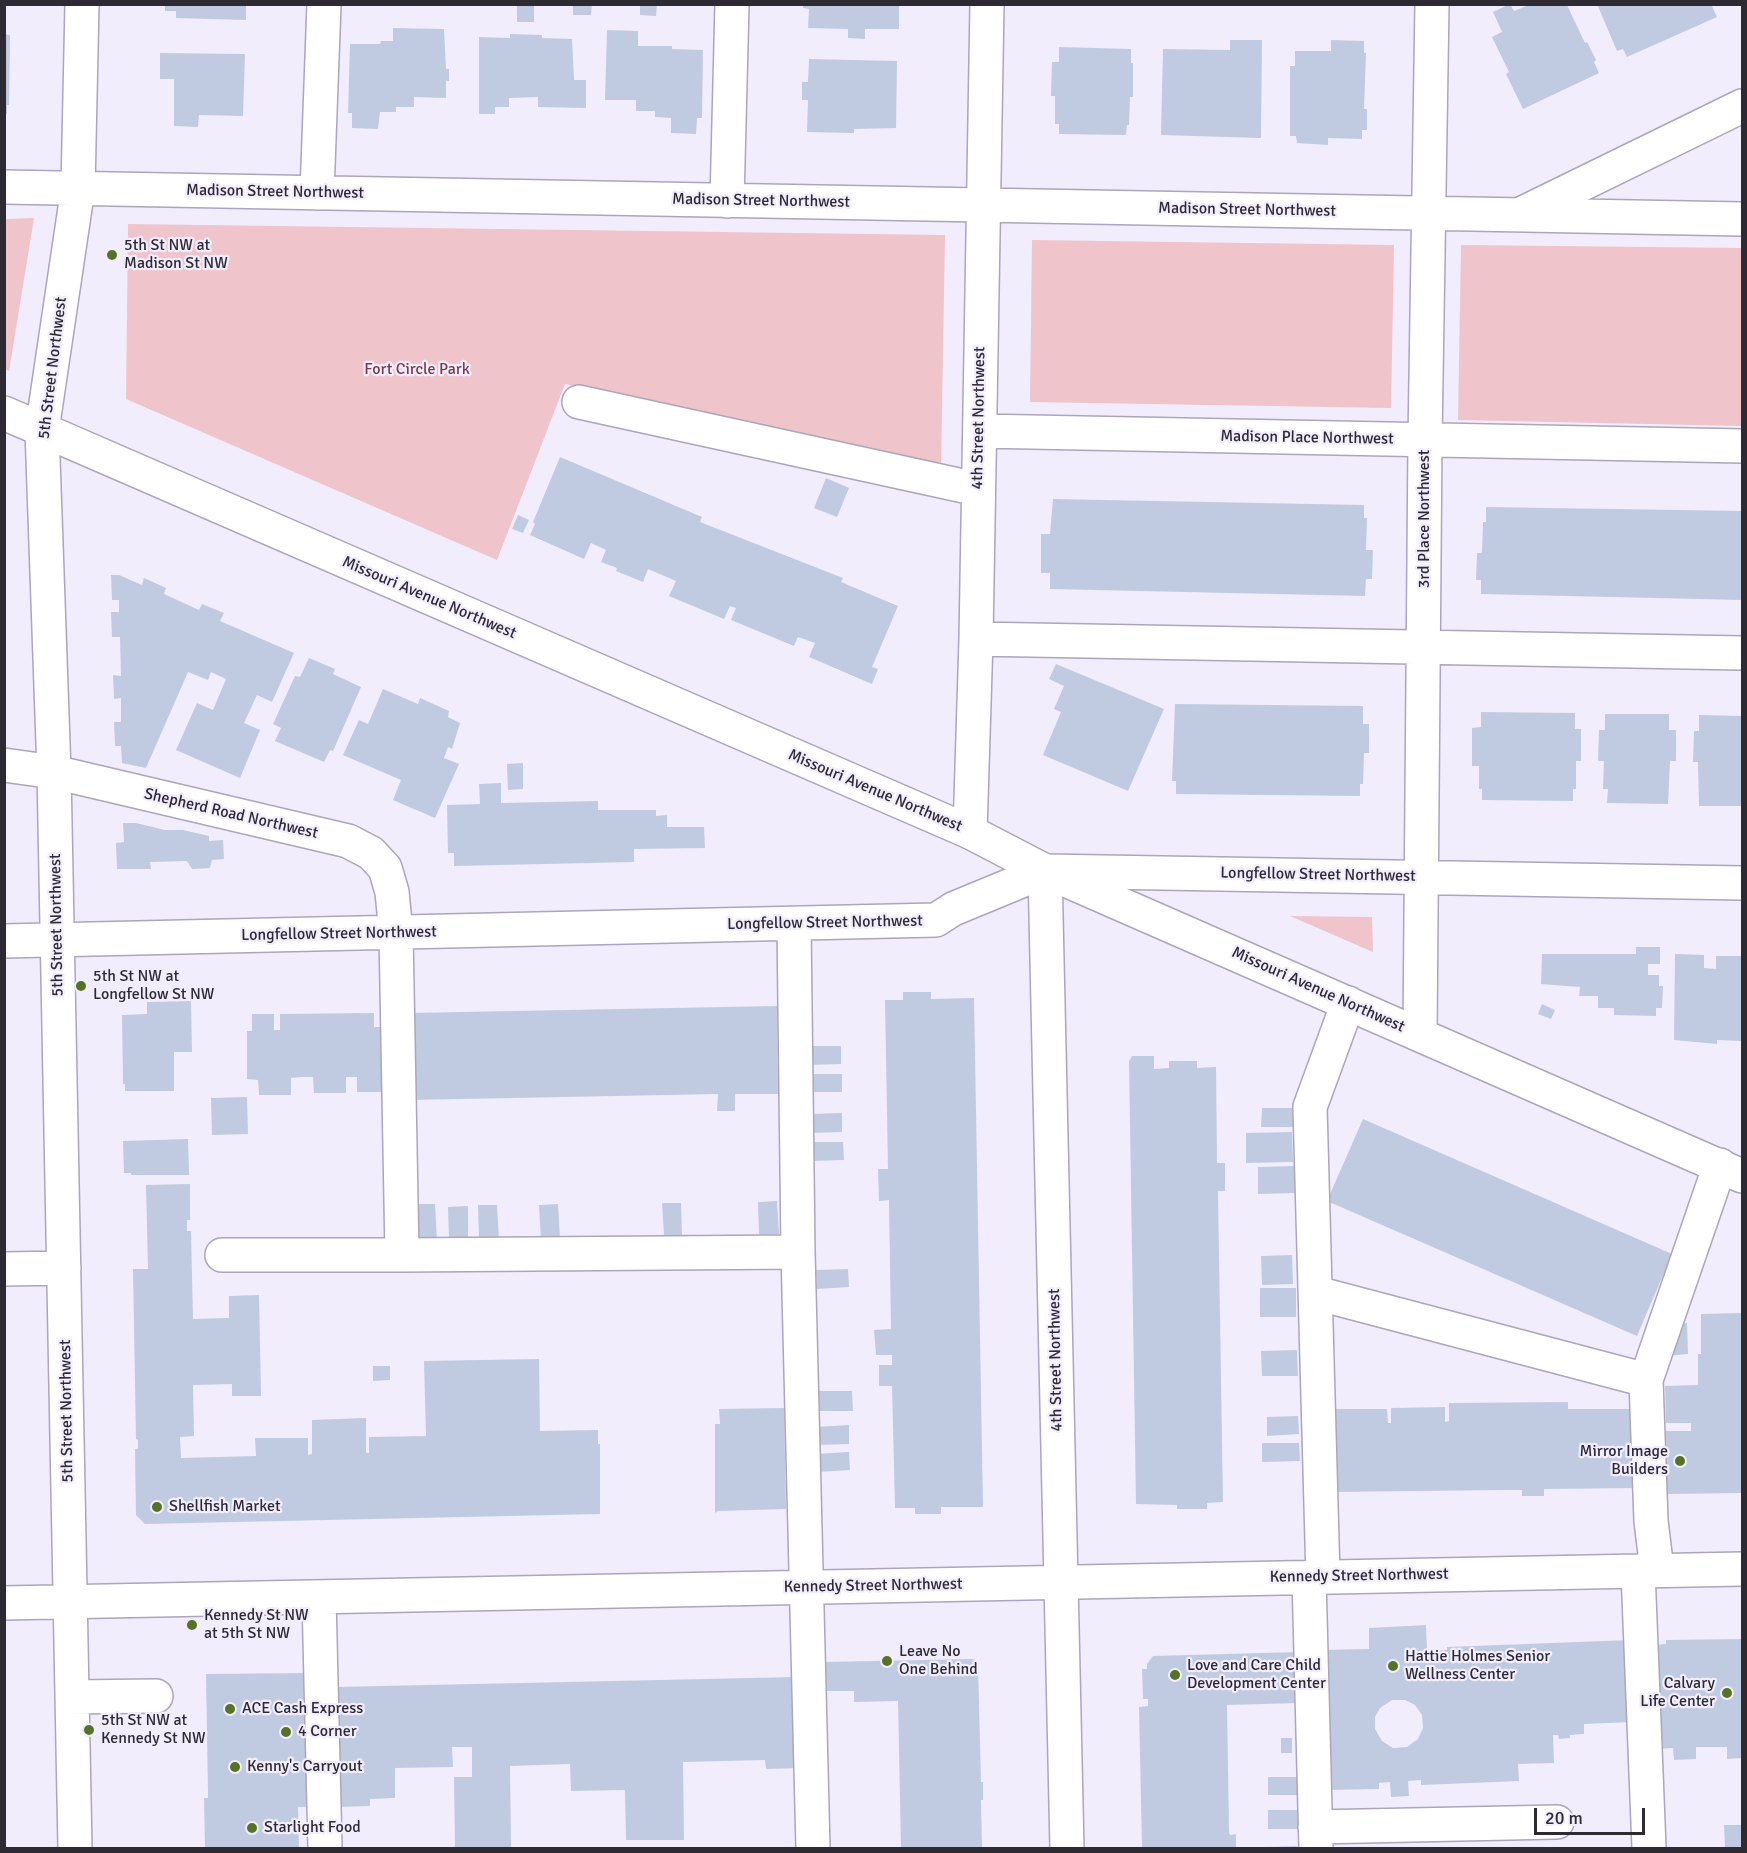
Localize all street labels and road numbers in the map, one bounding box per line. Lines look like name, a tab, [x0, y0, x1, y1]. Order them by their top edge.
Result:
street label: Madison Street Northwest	[186, 181, 364, 203]
street label: Madison Street Northwest	[672, 190, 850, 212]
street label: Madison Street Northwest	[1158, 199, 1336, 221]
street label: 5th Street Northwest	[35, 296, 71, 440]
street label: 4th Street Northwest	[968, 346, 990, 490]
street label: Madison Place Northwest	[1220, 427, 1394, 449]
street label: 3rd Place Northwest	[1415, 450, 1435, 588]
street label: Missouri Avenue Northwest	[339, 553, 519, 643]
street label: Missouri Avenue Northwest	[785, 746, 965, 836]
street label: Shepherd Road Northwest	[142, 785, 320, 843]
street label: 5th Street Northwest	[46, 853, 68, 997]
street label: Longfellow Street Northwest	[1220, 864, 1416, 886]
street label: Longfellow Street Northwest	[727, 912, 923, 934]
street label: Longfellow Street Northwest	[241, 923, 437, 945]
street label: Missouri Avenue Northwest	[1229, 943, 1407, 1037]
street label: 4th Street Northwest	[1045, 1288, 1067, 1432]
street label: 5th Street Northwest	[56, 1339, 78, 1483]
street label: Kennedy Street Northwest	[1269, 1565, 1449, 1587]
street label: Kennedy Street Northwest	[783, 1575, 963, 1597]

